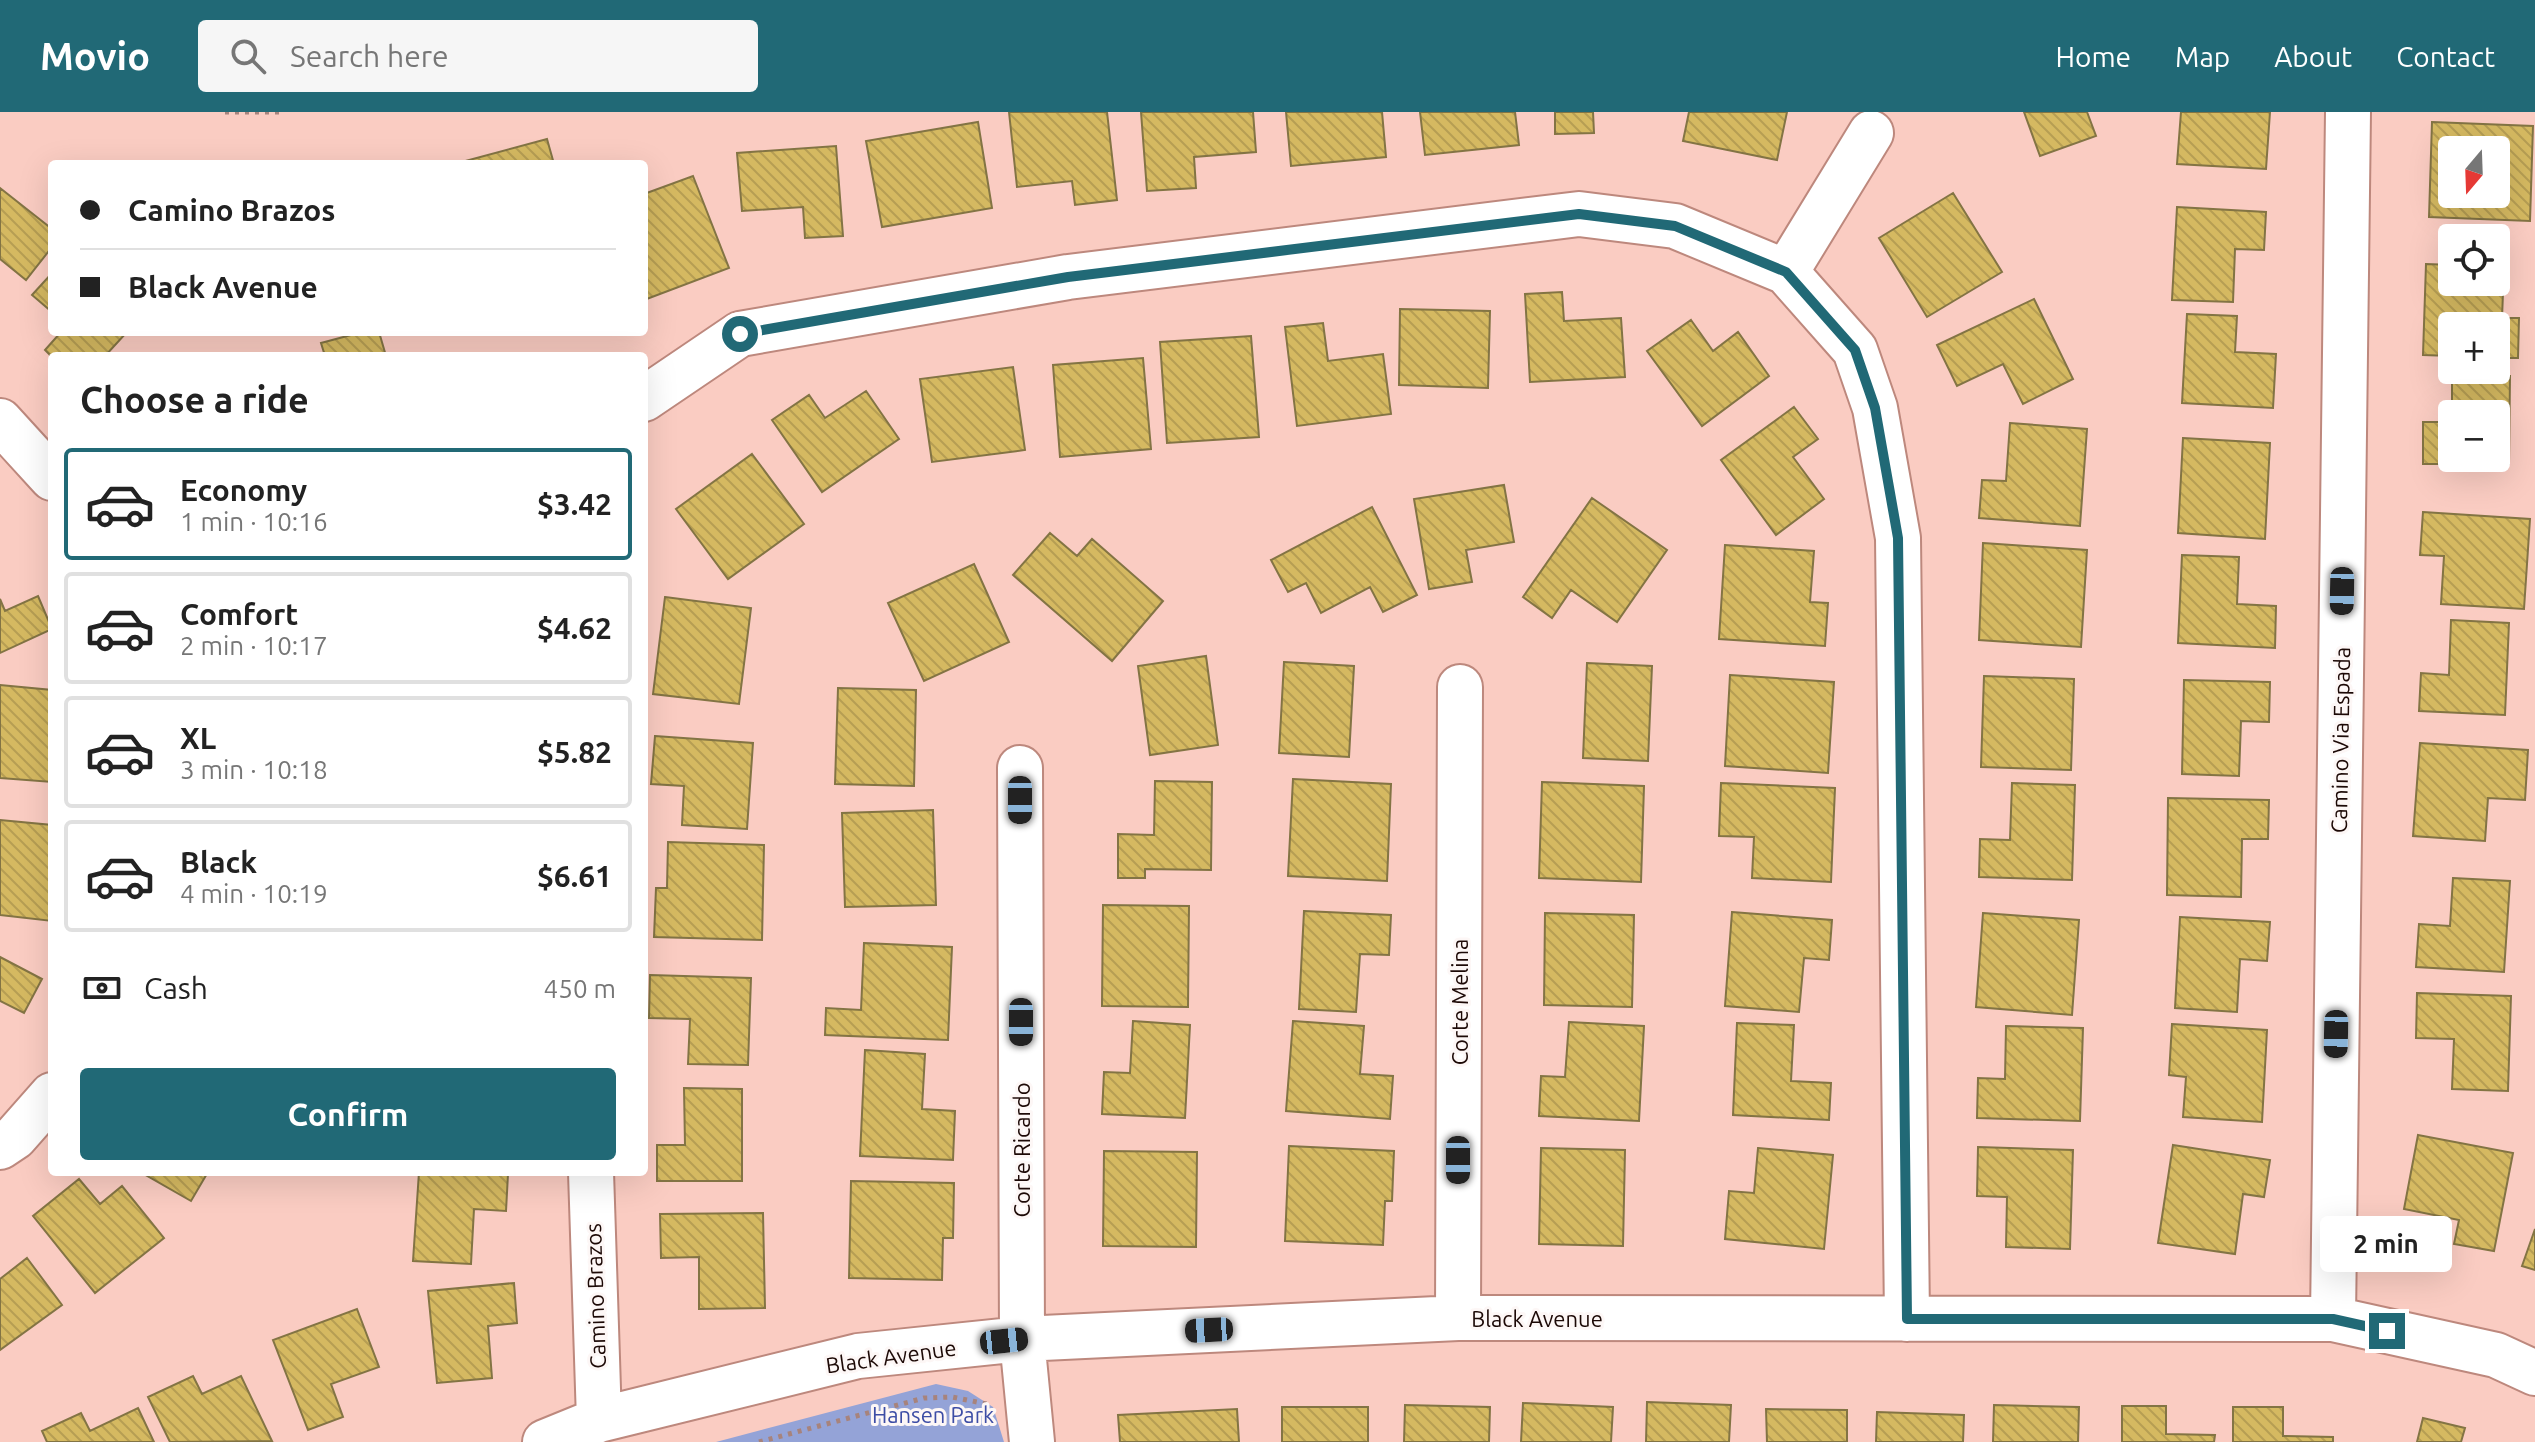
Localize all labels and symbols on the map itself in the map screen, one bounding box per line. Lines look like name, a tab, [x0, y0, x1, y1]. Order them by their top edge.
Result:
north arrow	[2438, 136, 2510, 208]
route start	[722, 316, 758, 352]
car	[2330, 567, 2354, 615]
street label: Camino Via Espada	[2326, 647, 2354, 833]
car	[1008, 776, 1032, 824]
street label: Corte Melina	[1447, 939, 1472, 1065]
car	[1009, 998, 1033, 1046]
car	[2324, 1010, 2348, 1058]
street label: Corte Ricardo	[1009, 1082, 1034, 1218]
car	[1446, 1136, 1470, 1184]
callout: 2 min	[2321, 1215, 2453, 1271]
street label: Camino Brazos	[580, 1223, 610, 1369]
street label: Black Avenue	[1471, 1306, 1603, 1331]
route end	[2369, 1313, 2405, 1349]
car	[1184, 1317, 1234, 1343]
car	[979, 1327, 1029, 1355]
street label: Black Avenue	[824, 1334, 958, 1378]
park label: Hansen Park	[872, 1402, 994, 1427]

